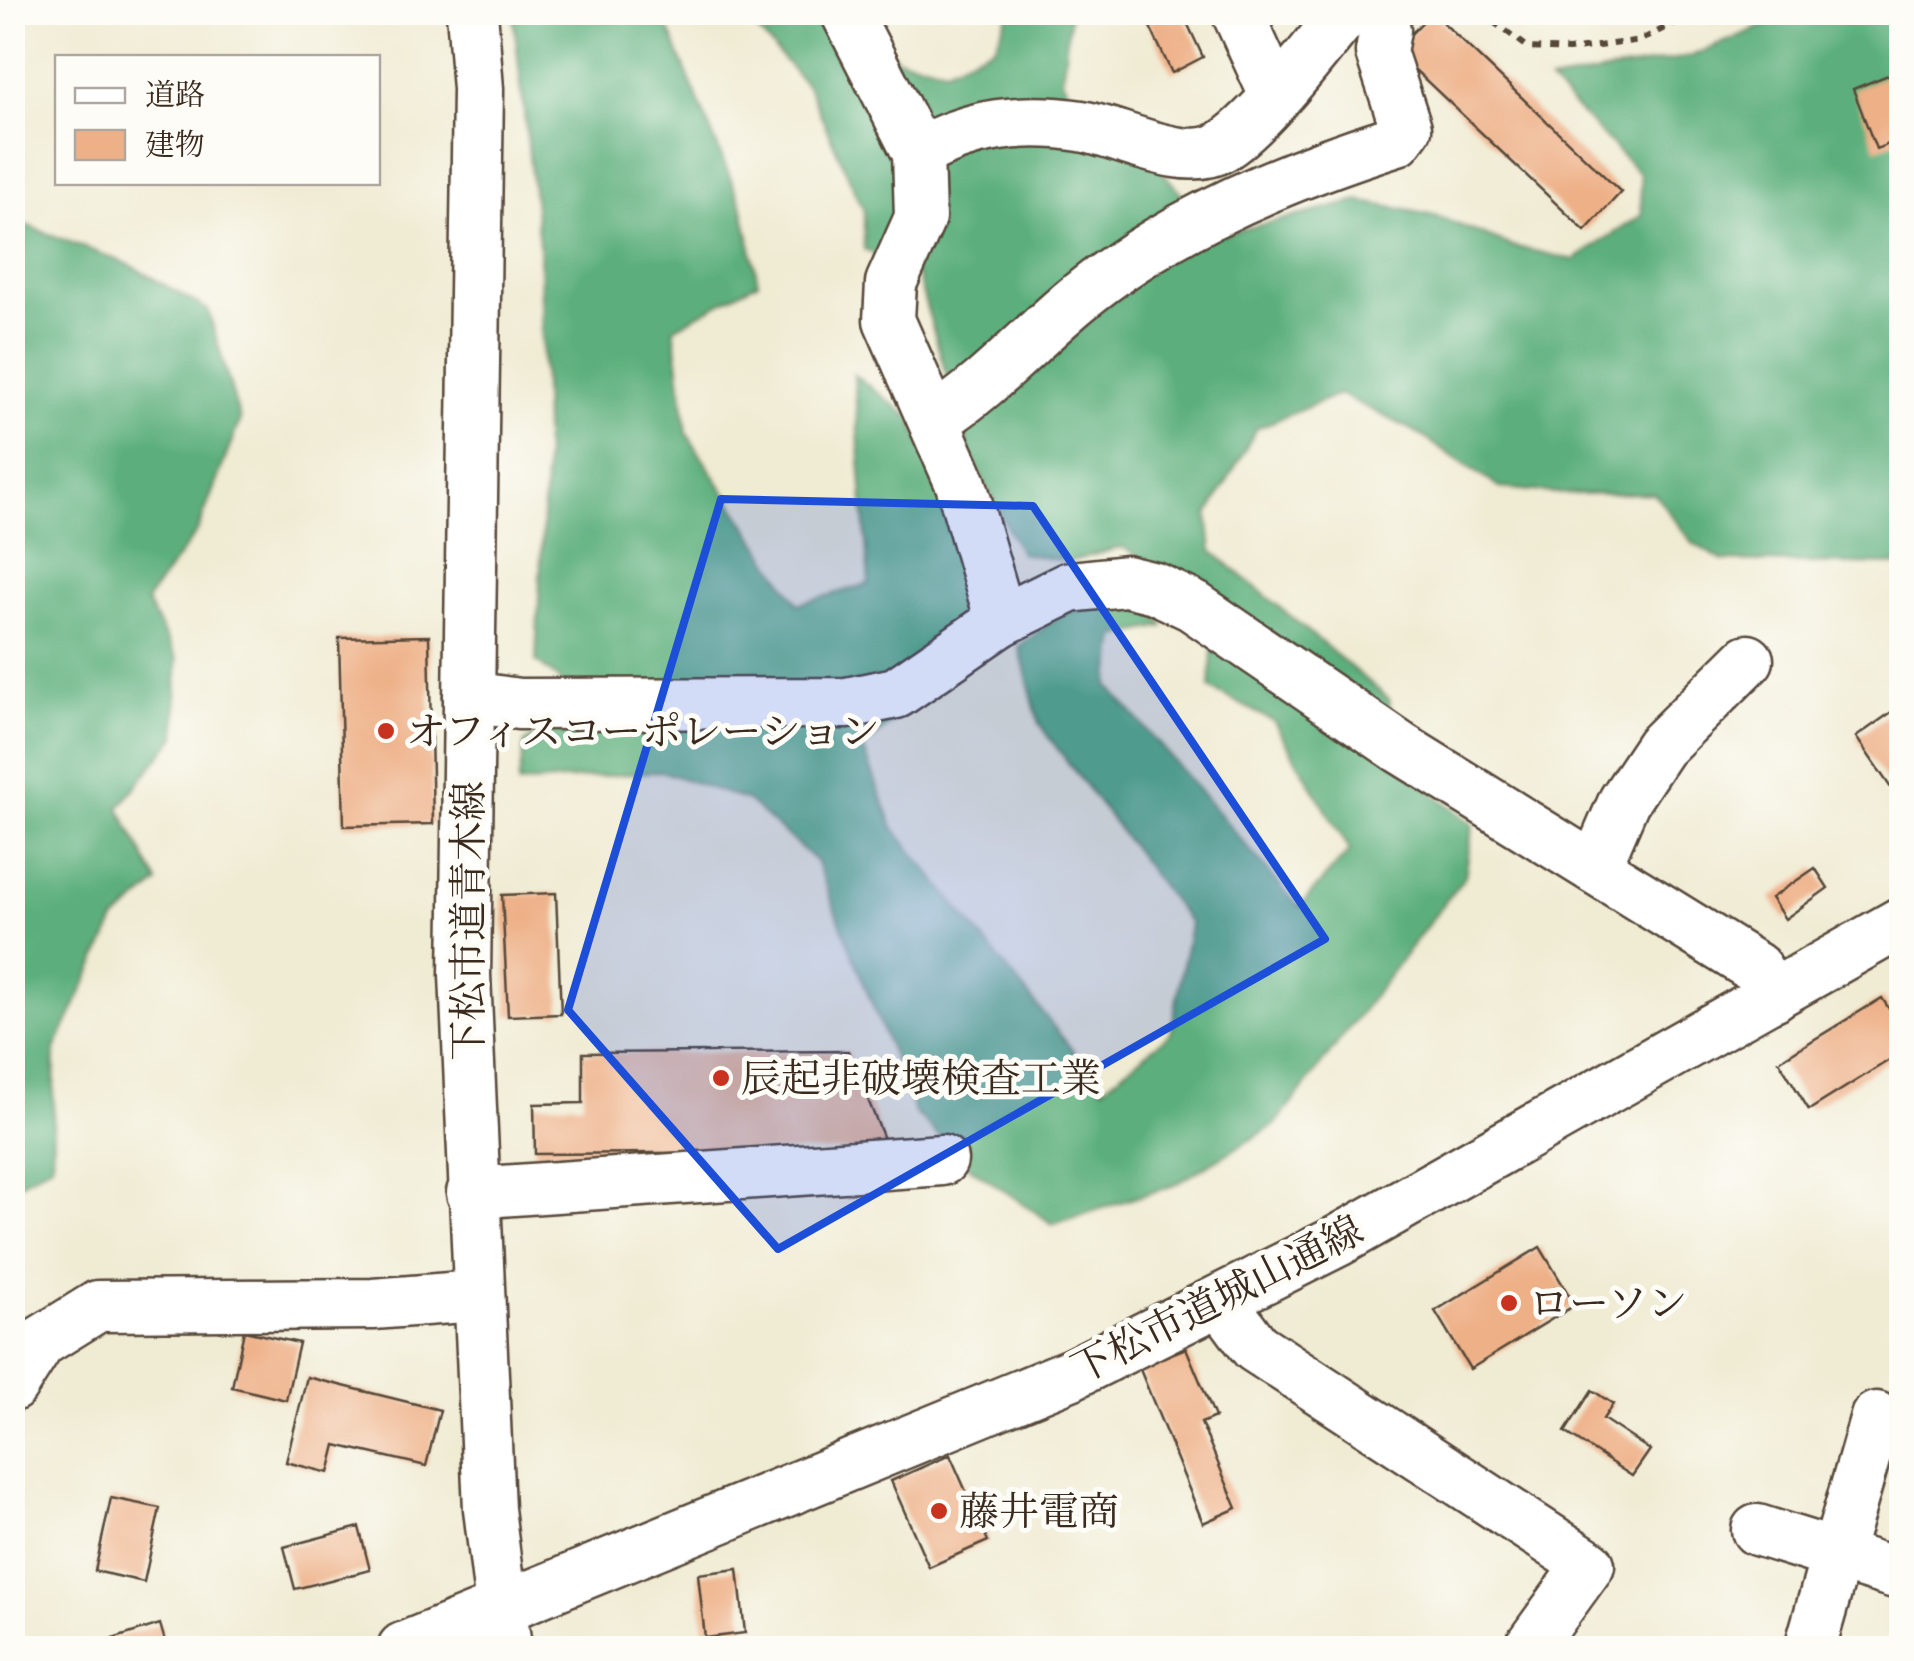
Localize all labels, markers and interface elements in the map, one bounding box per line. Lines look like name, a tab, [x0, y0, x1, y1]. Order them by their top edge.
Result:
legend	[55, 55, 380, 185]
text: 道路	[145, 76, 205, 119]
text: 建物	[145, 126, 205, 169]
place label: オフィスコーポレーション	[406, 707, 880, 764]
marker: オフィスコーポレーション	[375, 720, 397, 742]
street label: 下松市道青木線	[444, 781, 501, 1061]
place label: 辰起非破壊検査工業	[741, 1054, 1101, 1111]
marker: 辰起非破壊検査工業	[710, 1067, 732, 1089]
street label: 下松市道城山通線	[1064, 1205, 1375, 1401]
place label: ローソン	[1529, 1279, 1687, 1336]
marker: ローソン	[1498, 1292, 1520, 1314]
place label: 藤井電商	[959, 1487, 1119, 1544]
marker: 藤井電商	[928, 1500, 950, 1522]

